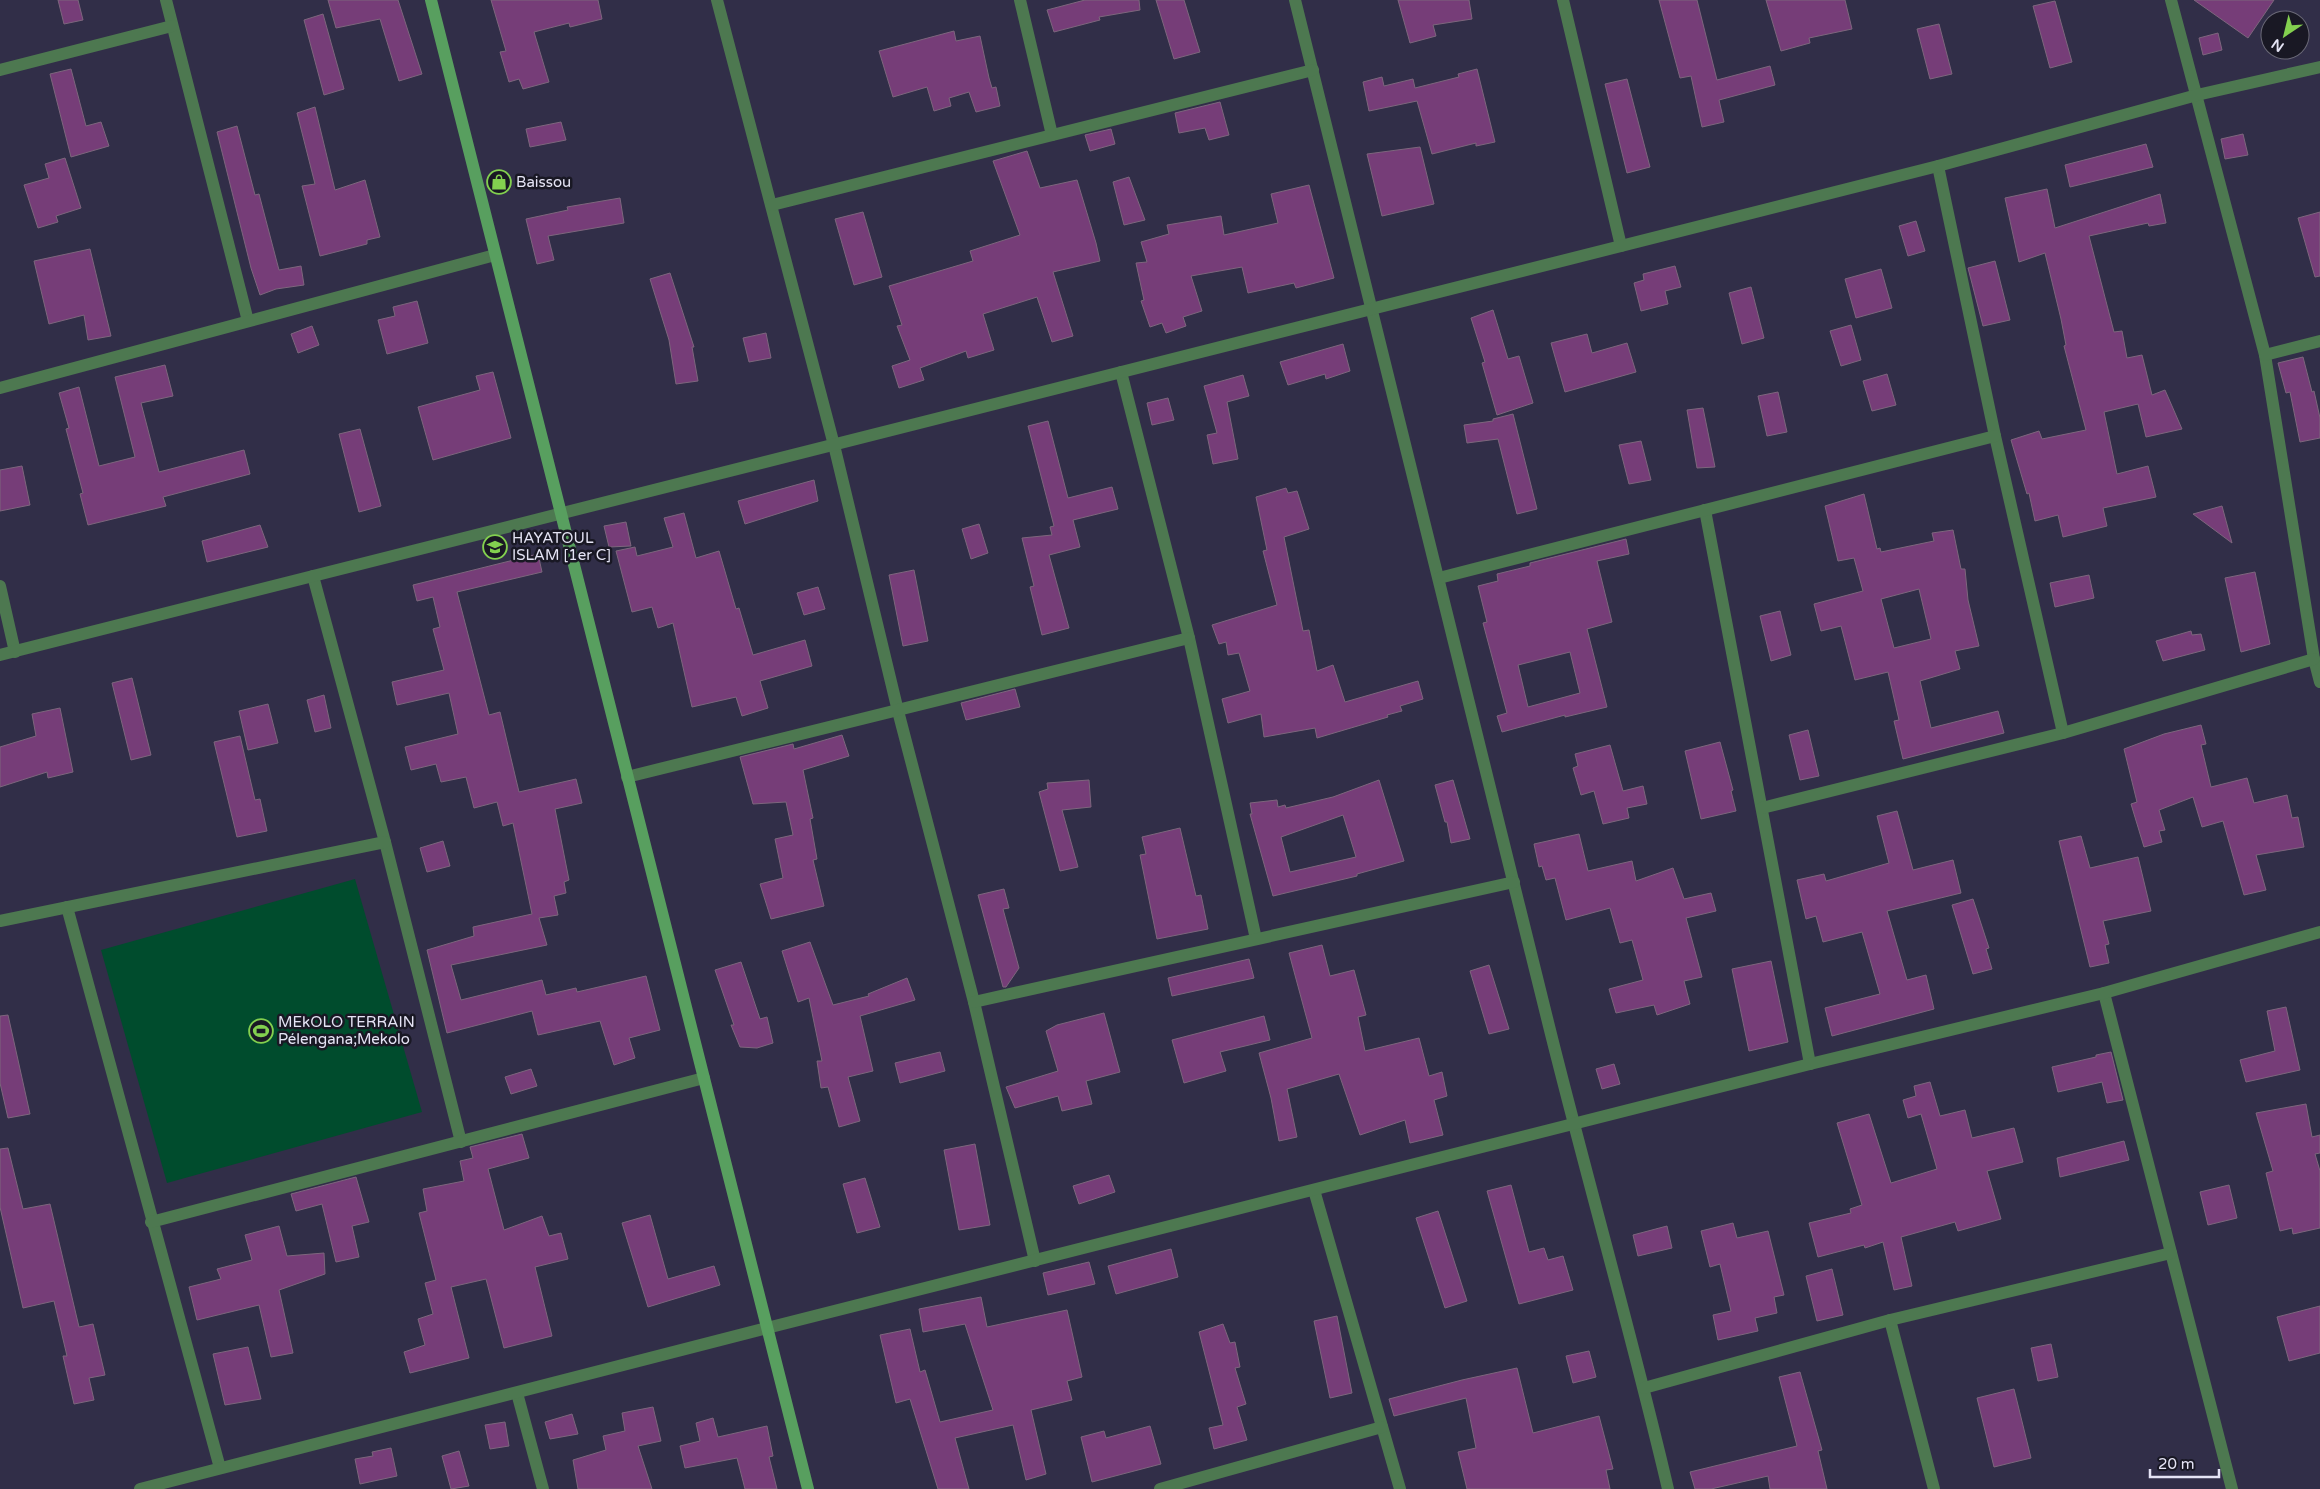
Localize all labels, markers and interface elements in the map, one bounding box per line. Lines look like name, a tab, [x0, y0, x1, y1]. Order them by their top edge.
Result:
north arrow	[2260, 10, 2310, 60]
text: N	[2268, 35, 2287, 55]
shop icon: Baissou	[486, 169, 512, 195]
place label: Baissou	[516, 173, 571, 191]
place label: HAYATOUL ISLAM [1er C]	[512, 529, 611, 564]
school or university icon: HAYATOUL ISLAM [1er C]	[482, 534, 508, 560]
place label: MEkOLO TERRAIN Pélengana;Mekolo	[278, 1013, 415, 1048]
sports icon: MEkOLO TERRAIN Pélengana;Mekolo	[248, 1018, 274, 1044]
scale bar	[2150, 1446, 2219, 1478]
text: 20 m	[2158, 1455, 2195, 1473]

